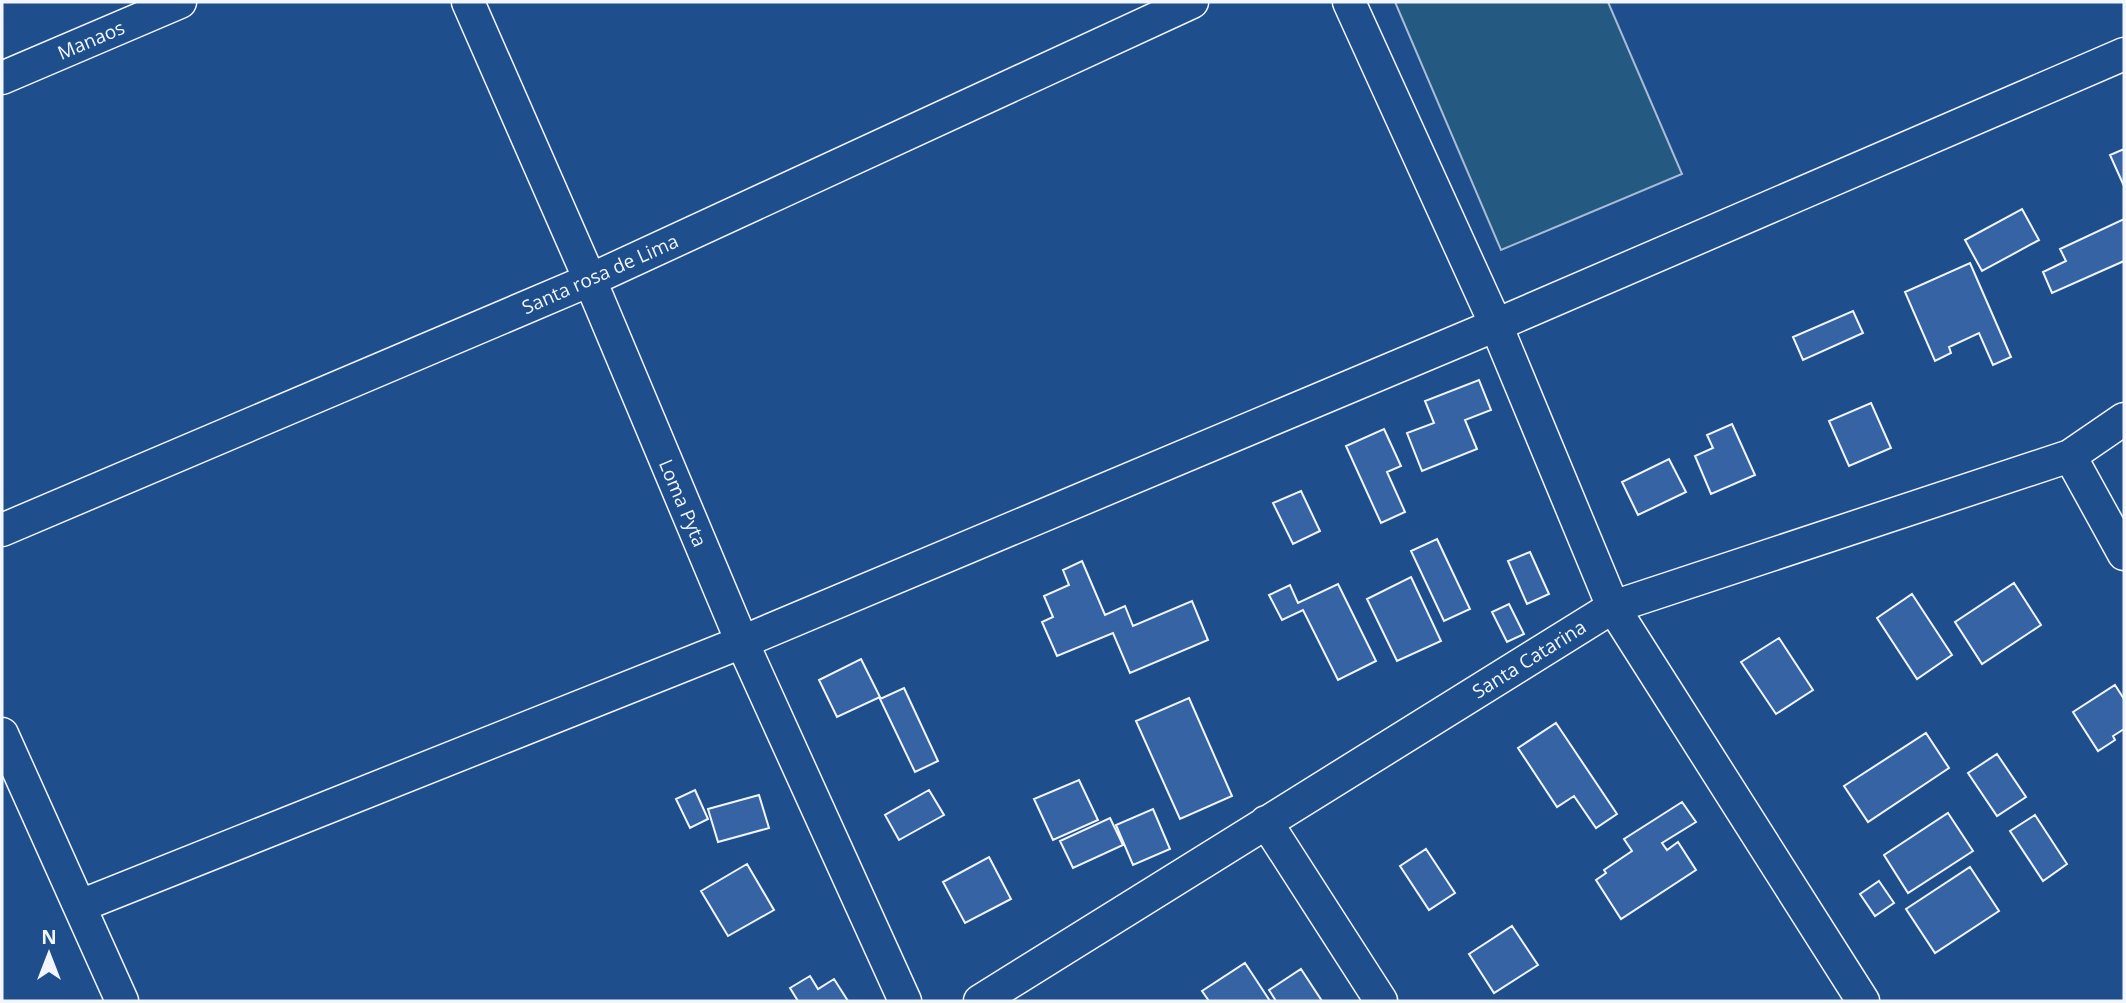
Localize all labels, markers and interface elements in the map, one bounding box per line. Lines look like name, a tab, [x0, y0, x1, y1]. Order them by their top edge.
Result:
street label: Manaos	[54, 14, 128, 66]
street label: Santa rosa de Lima	[518, 228, 682, 320]
street label: Loma Pyta	[653, 455, 713, 551]
street label: Santa Catarina	[1467, 614, 1591, 704]
north arrow	[14, 919, 84, 989]
text: N	[41, 924, 57, 950]

